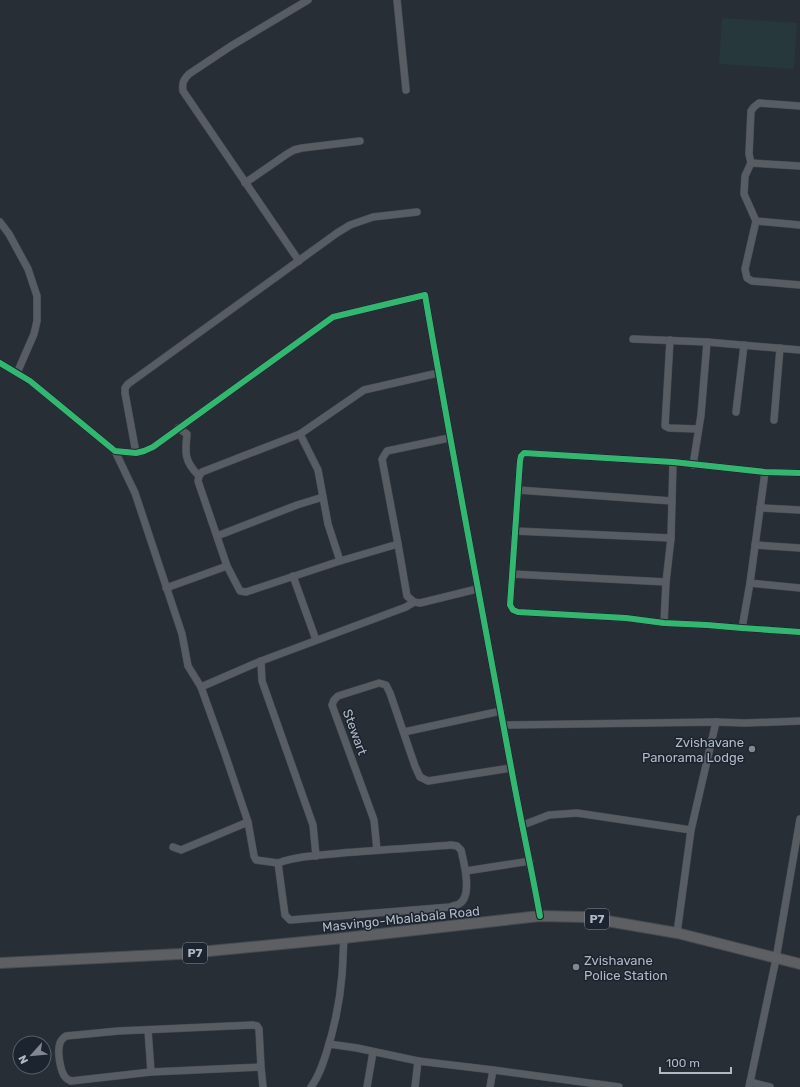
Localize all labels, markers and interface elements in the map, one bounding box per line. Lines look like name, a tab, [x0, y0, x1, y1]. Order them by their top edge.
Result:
street label: Stewart	[340, 707, 370, 757]
place label: Zvishavane Panorama Lodge	[642, 735, 744, 766]
marker: Zvishavane Panorama Lodge	[747, 744, 757, 754]
street label: Masvingo-Mbalabala Road	[321, 903, 481, 936]
road number: P7	[585, 909, 609, 929]
road number: P7	[183, 943, 207, 963]
place label: Zvishavane Police Station	[584, 953, 668, 983]
marker: Zvishavane Police Station	[571, 962, 581, 972]
north arrow	[12, 1035, 52, 1075]
scale bar	[660, 1049, 731, 1075]
text: N	[16, 1053, 31, 1066]
text: 100 m	[666, 1056, 700, 1070]

